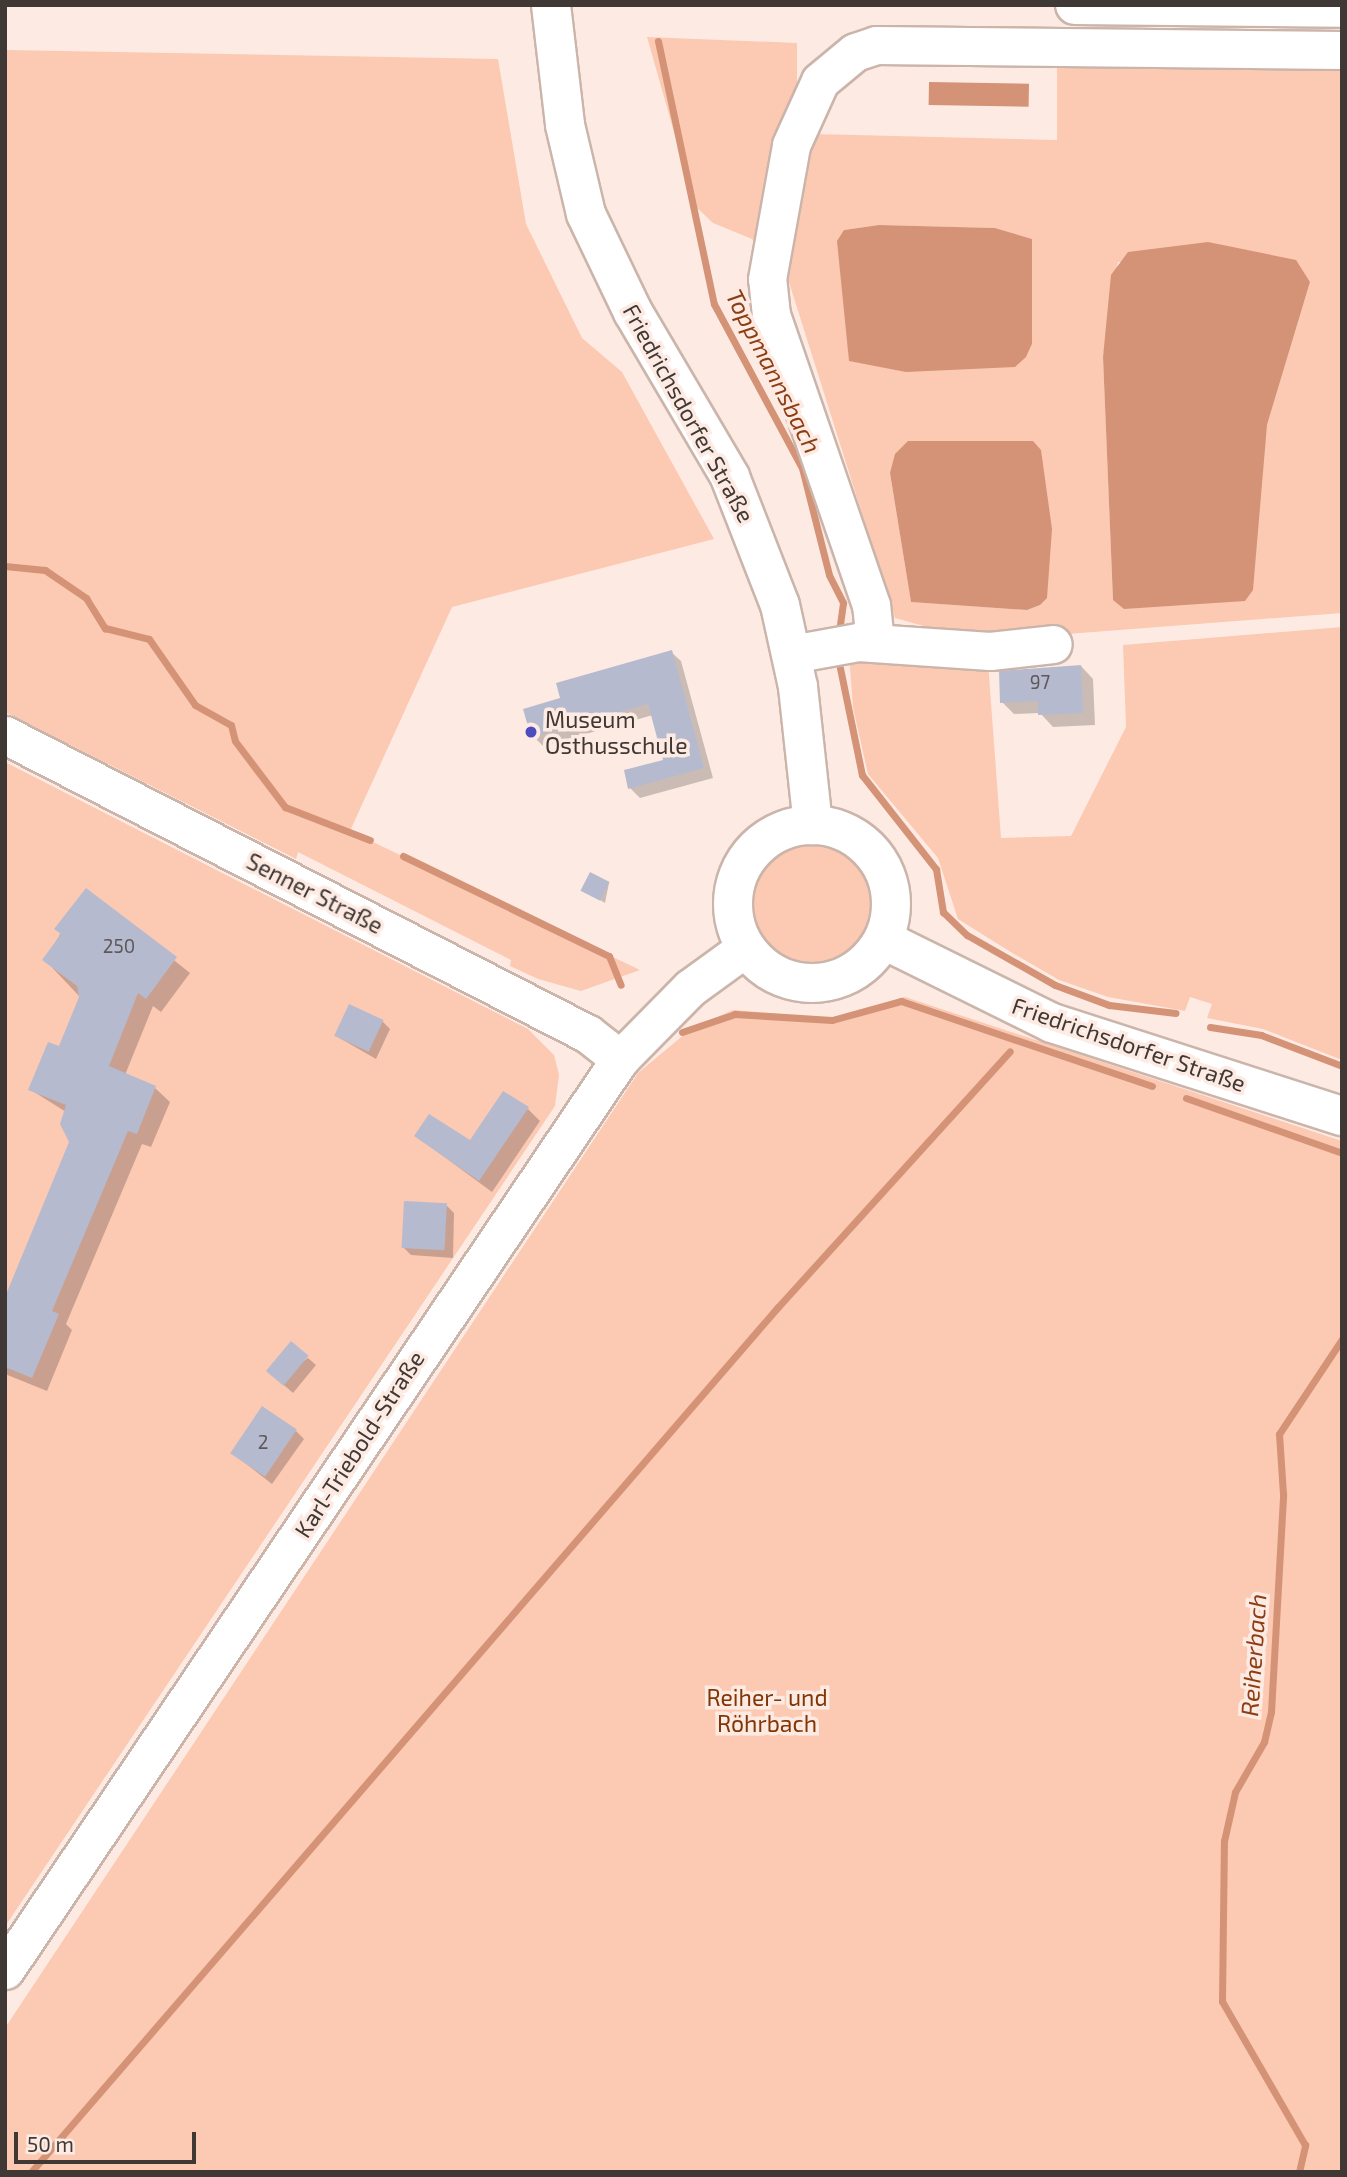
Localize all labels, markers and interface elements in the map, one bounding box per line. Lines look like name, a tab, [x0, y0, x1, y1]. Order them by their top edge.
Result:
water label: Toppmannsbach	[720, 284, 828, 458]
street label: Friedrichsdorfer Straße	[617, 299, 761, 527]
house number: 97	[1030, 671, 1050, 693]
place label: Museum Osthusschule	[545, 705, 688, 759]
marker: Museum Osthusschule	[523, 724, 539, 740]
street label: Senner Straße	[242, 847, 388, 939]
house number: 250	[103, 935, 135, 957]
street label: Friedrichsdorfer Straße	[1008, 991, 1250, 1097]
street label: Karl-Triebold-Straße	[288, 1346, 430, 1542]
house number: 2	[258, 1431, 268, 1453]
water label: Reiherbach	[1234, 1593, 1272, 1717]
park label: Reiher- und Röhrbach	[706, 1683, 828, 1737]
scale bar	[18, 2118, 200, 2162]
text: 50 m	[27, 2131, 74, 2156]

